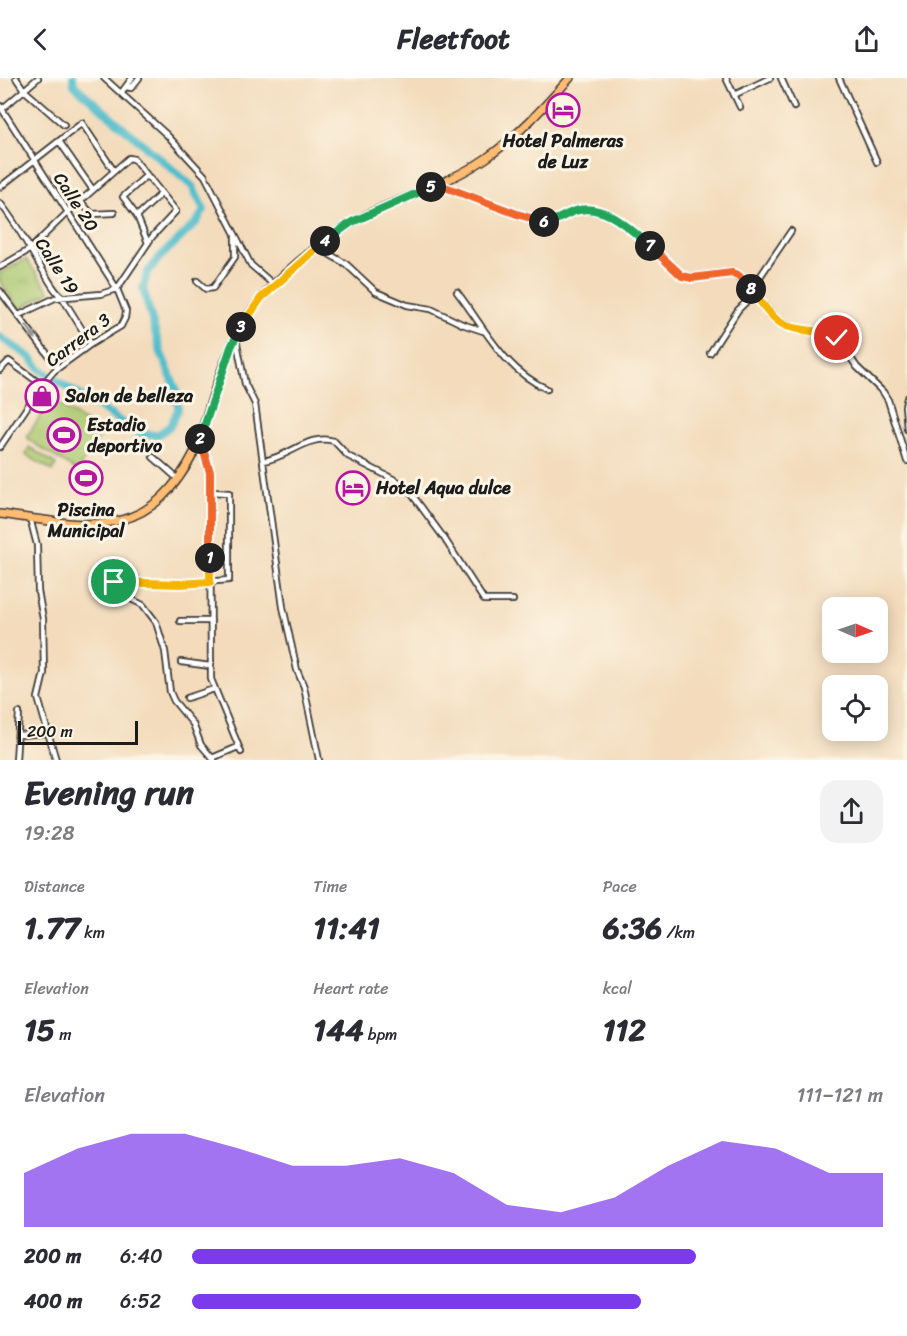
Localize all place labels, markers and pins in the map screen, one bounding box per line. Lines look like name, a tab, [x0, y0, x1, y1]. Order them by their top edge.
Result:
hotel icon: Hotel Palmeras de Luz	[545, 92, 581, 128]
place label: Hotel Palmeras de Luz	[502, 125, 624, 178]
pin: 5	[416, 172, 446, 202]
pin: 6	[529, 207, 559, 237]
pin: 4	[310, 226, 340, 256]
pin: 7	[635, 231, 665, 261]
pin: 8	[736, 274, 766, 304]
pin: 3	[226, 312, 256, 342]
pin	[811, 312, 862, 363]
shop icon: Salon de belleza	[24, 378, 60, 414]
place label: Salon de belleza	[64, 380, 194, 412]
place label: Estadio deportivo	[87, 409, 163, 462]
sports icon: Estadio deportivo	[46, 417, 82, 453]
pin: 2	[185, 424, 215, 454]
sports icon: Piscina Municipal	[68, 460, 104, 496]
hotel icon: Hotel Aqua dulce	[335, 470, 371, 506]
place label: Hotel Aqua dulce	[375, 472, 511, 504]
place label: Piscina Municipal	[47, 494, 125, 547]
pin: 1	[195, 543, 225, 573]
pin	[88, 556, 139, 607]

